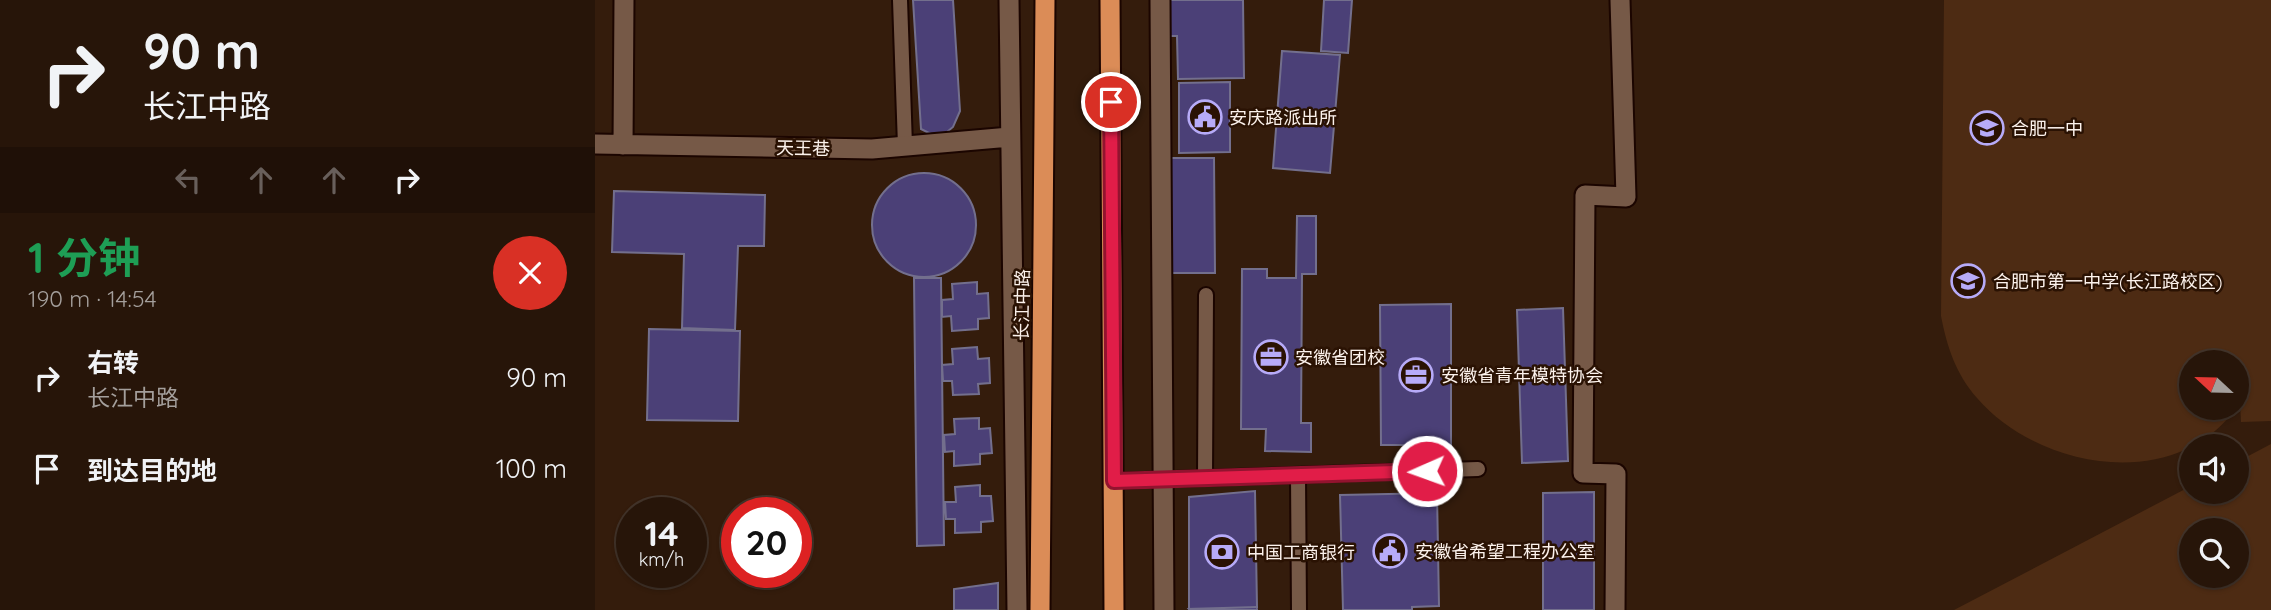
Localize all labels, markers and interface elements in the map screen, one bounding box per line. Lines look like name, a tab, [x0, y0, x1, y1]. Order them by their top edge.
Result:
text: 90 m	[143, 20, 260, 81]
icon: right	[28, 28, 119, 119]
pin	[1081, 72, 1141, 132]
icon: arrive	[1092, 83, 1130, 121]
text: 长江中路	[143, 86, 271, 126]
public building icon: 安庆路派出所	[1186, 98, 1224, 136]
place label: 安庆路派出所	[1229, 106, 1337, 129]
school or university icon: 合肥一中	[1968, 109, 2006, 147]
place label: 合肥一中	[2011, 117, 2083, 140]
street label: 天王巷	[776, 136, 830, 160]
icon: left	[169, 161, 207, 199]
icon: ahead	[242, 161, 280, 199]
icon: ahead	[315, 161, 353, 199]
icon: right	[388, 161, 426, 199]
text: 1 分钟	[28, 231, 140, 284]
button: close	[493, 236, 567, 310]
school or university icon: 合肥市第一中学(长江路校区)	[1949, 262, 1987, 300]
street label: 长江中路	[1010, 269, 1034, 341]
place label: 合肥市第一中学(长江路校区)	[1993, 270, 2222, 293]
text: 190 m · 14:54	[28, 284, 157, 313]
office icon: 安徽省团校	[1252, 338, 1290, 376]
text: 右转	[87, 346, 139, 379]
place label: 安徽省团校	[1295, 346, 1385, 369]
north arrow	[2179, 350, 2249, 420]
map controls	[2179, 350, 2249, 588]
office icon: 安徽省青年模特协会	[1397, 356, 1435, 394]
icon: right	[28, 359, 66, 397]
text: 90 m	[506, 361, 567, 394]
place label: 安徽省青年模特协会	[1441, 364, 1603, 387]
text: 长江中路	[87, 383, 179, 412]
position arrow	[1390, 434, 1464, 508]
button: sound	[2179, 434, 2249, 504]
icon: arrive	[28, 450, 66, 488]
text: 100 m	[496, 452, 567, 485]
text: 到达目的地	[87, 454, 217, 487]
speed limit sign: 20	[721, 497, 812, 588]
text: 14	[644, 511, 679, 555]
button: search	[2179, 518, 2249, 588]
public building icon: 安徽省希望工程办公室	[1371, 532, 1409, 570]
bank icon: 中国工商银行	[1203, 533, 1241, 571]
place label: 安徽省希望工程办公室	[1415, 540, 1595, 563]
place label: 中国工商银行	[1247, 541, 1355, 564]
text: km/h	[639, 548, 684, 571]

